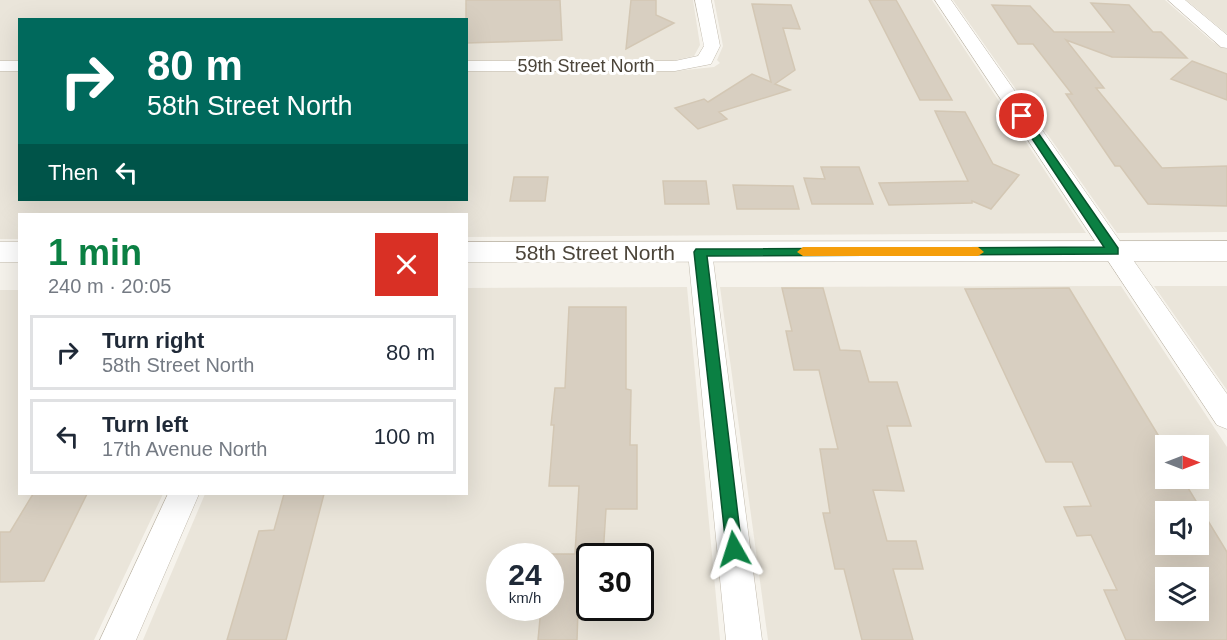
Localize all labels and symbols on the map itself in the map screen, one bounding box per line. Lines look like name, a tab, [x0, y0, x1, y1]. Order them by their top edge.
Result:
street label: 59th Street North	[517, 56, 655, 76]
pin	[996, 90, 1047, 141]
street label: 58th Street North	[515, 241, 675, 264]
north arrow	[1155, 435, 1209, 489]
position arrow	[702, 517, 766, 581]
speed limit sign: 30	[576, 543, 654, 621]

